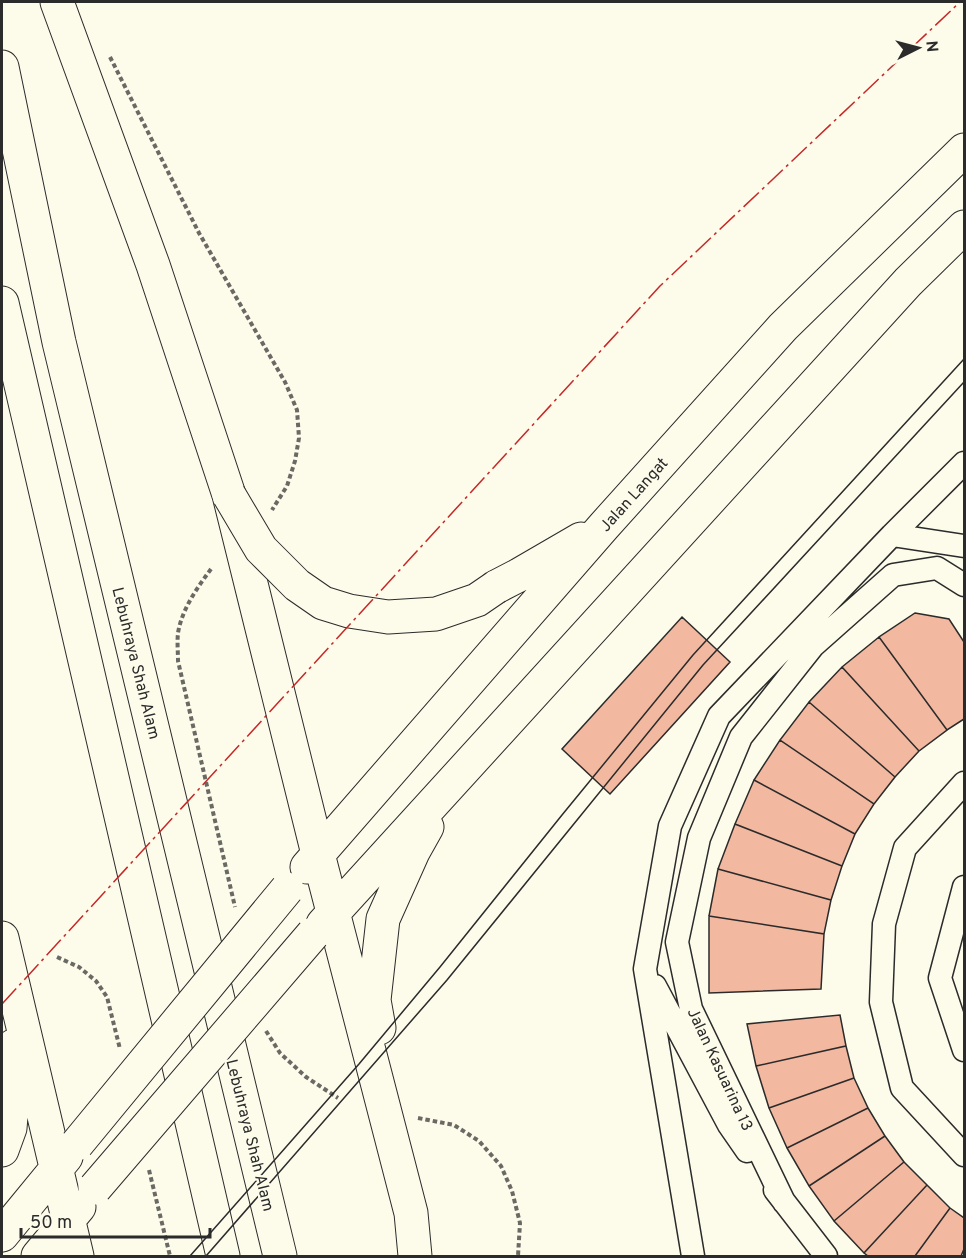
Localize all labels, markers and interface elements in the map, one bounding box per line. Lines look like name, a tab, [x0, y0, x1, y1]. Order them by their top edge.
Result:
north arrow	[888, 18, 948, 78]
text: N	[920, 40, 941, 53]
street label: Jalan Langat	[596, 454, 673, 537]
street label: Lebuhraya Shah Alam	[107, 585, 164, 742]
street label: Jalan Kasuarina 13	[682, 1005, 756, 1135]
street label: Lebuhraya Shah Alam	[221, 1057, 278, 1214]
scale bar	[21, 1201, 210, 1239]
text: 50 m	[30, 1212, 72, 1235]

